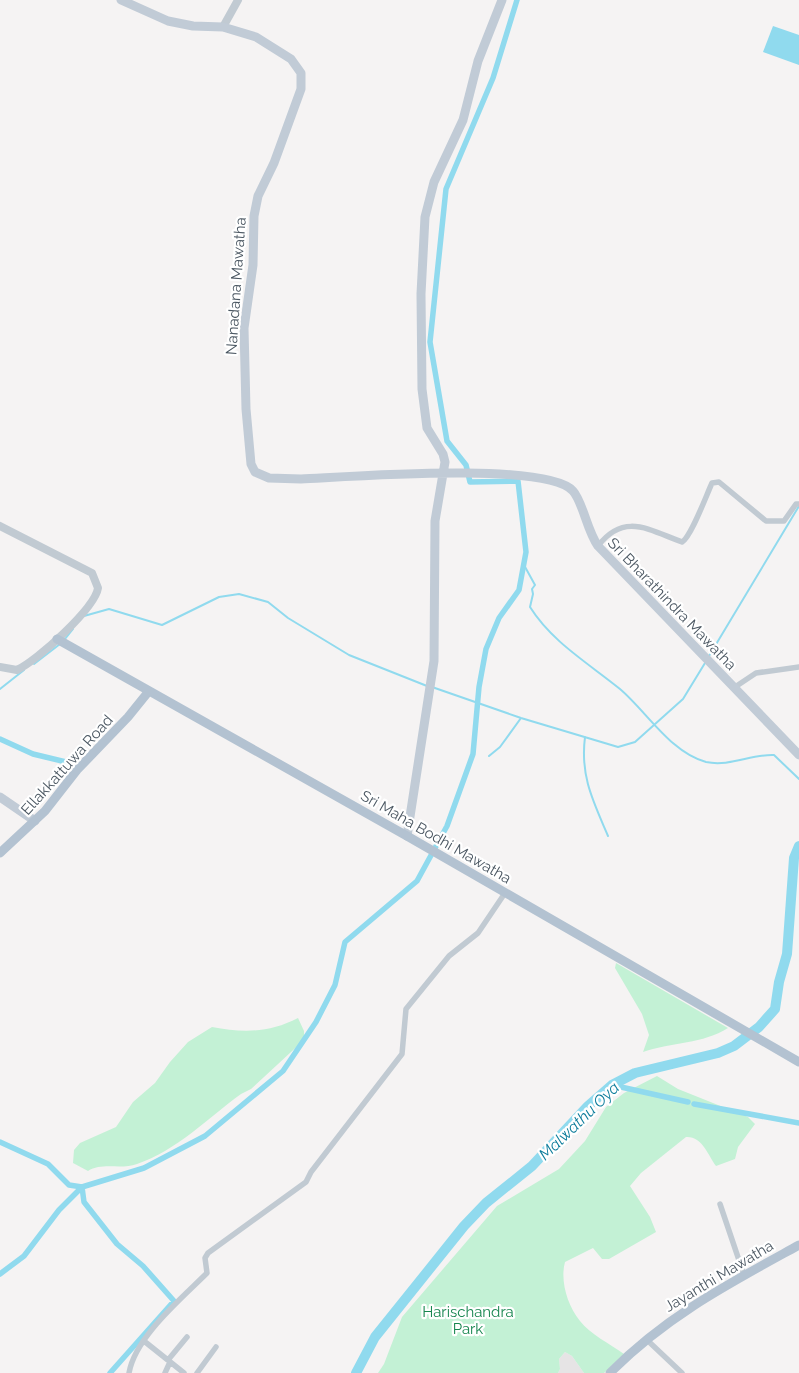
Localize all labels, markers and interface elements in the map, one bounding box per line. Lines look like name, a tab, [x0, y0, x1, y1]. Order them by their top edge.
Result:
street label: Nanadana Mawatha	[222, 217, 250, 355]
street label: Sri Bharathindra Mawatha	[604, 534, 740, 674]
street label: Ellakkattuwa Road	[17, 711, 117, 819]
street label: Sri Maha Bodhi Mawatha	[358, 787, 514, 887]
water label: Malwathu Oya	[535, 1078, 623, 1164]
street label: Jayanthi Mawatha	[661, 1236, 777, 1316]
park label: Harischandra Park	[422, 1303, 514, 1338]

